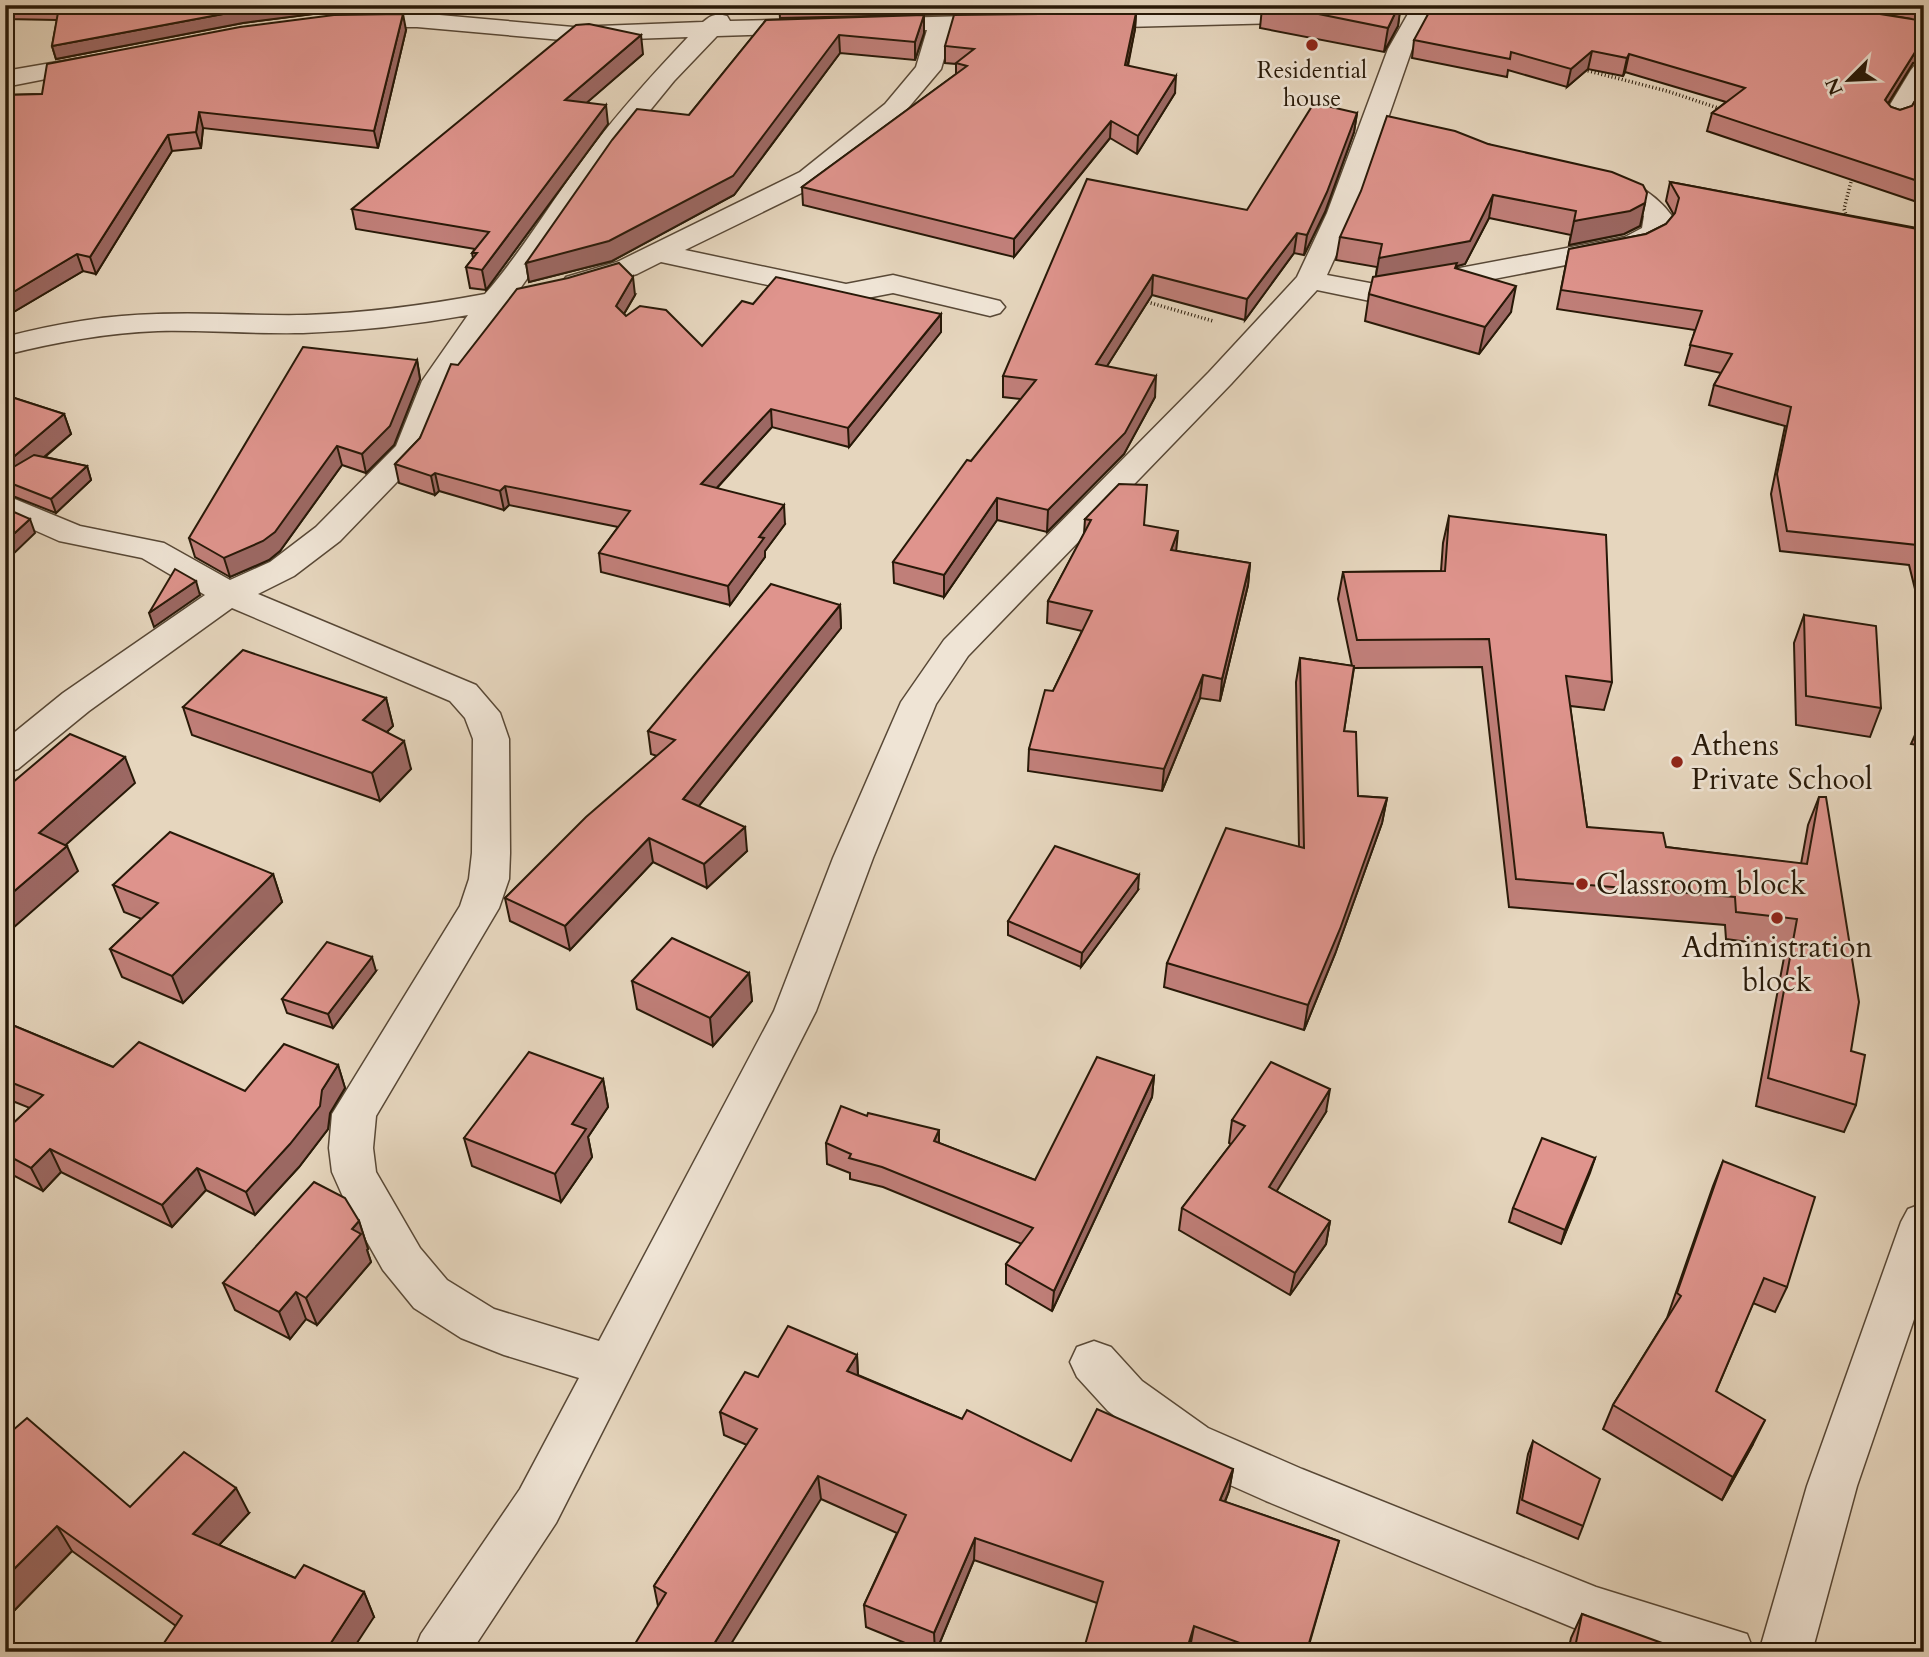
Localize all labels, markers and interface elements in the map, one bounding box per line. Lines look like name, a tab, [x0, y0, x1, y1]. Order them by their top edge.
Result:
marker: Residential house	[1304, 37, 1320, 53]
north arrow	[1814, 46, 1884, 116]
place label: Residential house	[1257, 54, 1367, 115]
text: N	[1819, 73, 1850, 99]
place label: Athens Private School	[1691, 725, 1873, 800]
marker: Athens Private School	[1669, 754, 1685, 770]
place label: Classroom block	[1596, 864, 1806, 905]
marker: Classroom block	[1574, 876, 1590, 892]
marker: Administration block	[1769, 910, 1785, 926]
place label: Administration block	[1681, 927, 1873, 1002]

